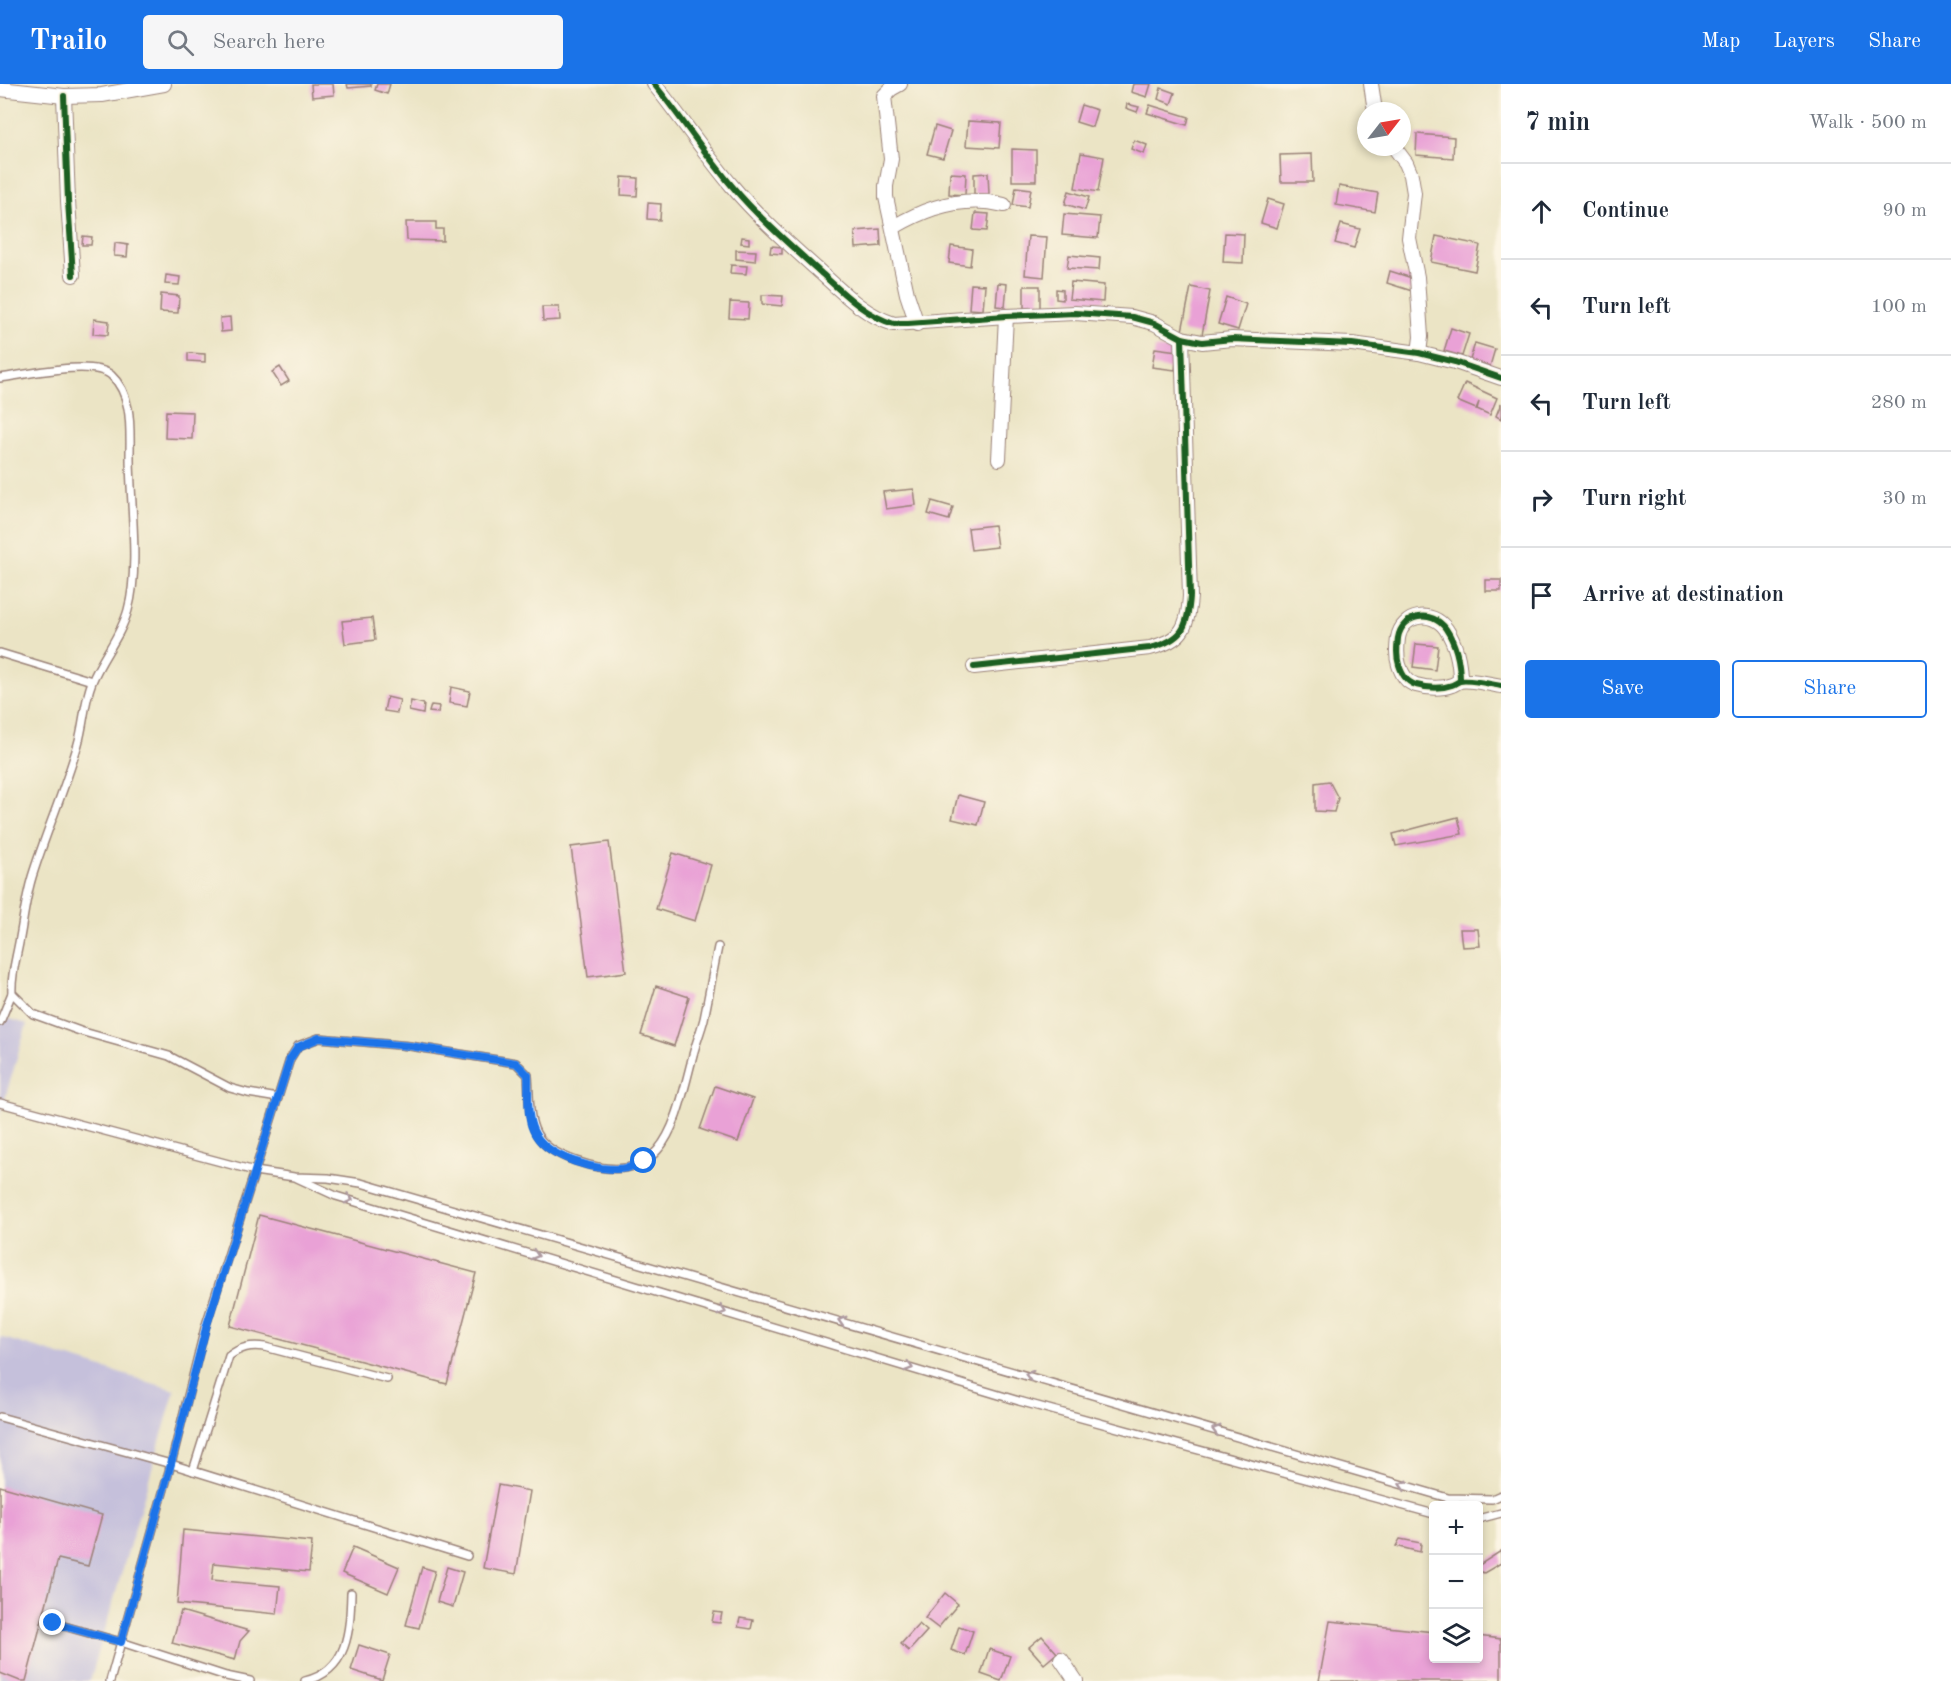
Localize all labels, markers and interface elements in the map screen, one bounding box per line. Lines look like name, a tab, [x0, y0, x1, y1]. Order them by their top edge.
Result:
search box	[143, 15, 563, 69]
icon: search	[164, 26, 197, 59]
text: Trailo	[30, 28, 107, 56]
text: Search here	[212, 31, 325, 53]
text: Map	[1701, 31, 1740, 52]
text: Layers	[1773, 31, 1835, 52]
text: Share	[1868, 31, 1921, 52]
north arrow	[1357, 102, 1411, 156]
text: 7 min	[1525, 110, 1590, 136]
text: Walk · 500 m	[1808, 113, 1927, 133]
icon: ahead	[1525, 195, 1558, 228]
text: Continue	[1582, 200, 1669, 222]
text: 90 m	[1882, 201, 1927, 221]
icon: left	[1525, 291, 1558, 324]
text: Turn left	[1582, 296, 1671, 318]
text: 100 m	[1871, 297, 1927, 317]
icon: left	[1525, 387, 1558, 420]
text: Turn left	[1582, 392, 1671, 414]
text: 280 m	[1871, 393, 1927, 413]
icon: right	[1525, 483, 1558, 516]
text: Turn right	[1582, 488, 1686, 510]
text: 30 m	[1882, 489, 1927, 509]
icon: arrive	[1525, 579, 1558, 612]
text: Arrive at destination	[1582, 584, 1784, 606]
button: Save	[1525, 660, 1720, 718]
button: Share	[1732, 660, 1927, 718]
route start	[630, 1147, 656, 1173]
one-way arrow	[343, 1192, 354, 1204]
one-way arrow	[529, 1248, 540, 1260]
one-way arrow	[716, 1304, 727, 1316]
one-way arrow	[837, 1316, 848, 1328]
one-way arrow	[903, 1360, 914, 1372]
one-way arrow	[1024, 1370, 1035, 1382]
one-way arrow	[1211, 1425, 1222, 1437]
one-way arrow	[1398, 1480, 1409, 1492]
map controls	[1429, 1501, 1483, 1663]
button: +	[1429, 1501, 1483, 1555]
button: −	[1429, 1555, 1483, 1609]
route end	[39, 1609, 65, 1635]
button: layers	[1429, 1609, 1483, 1663]

